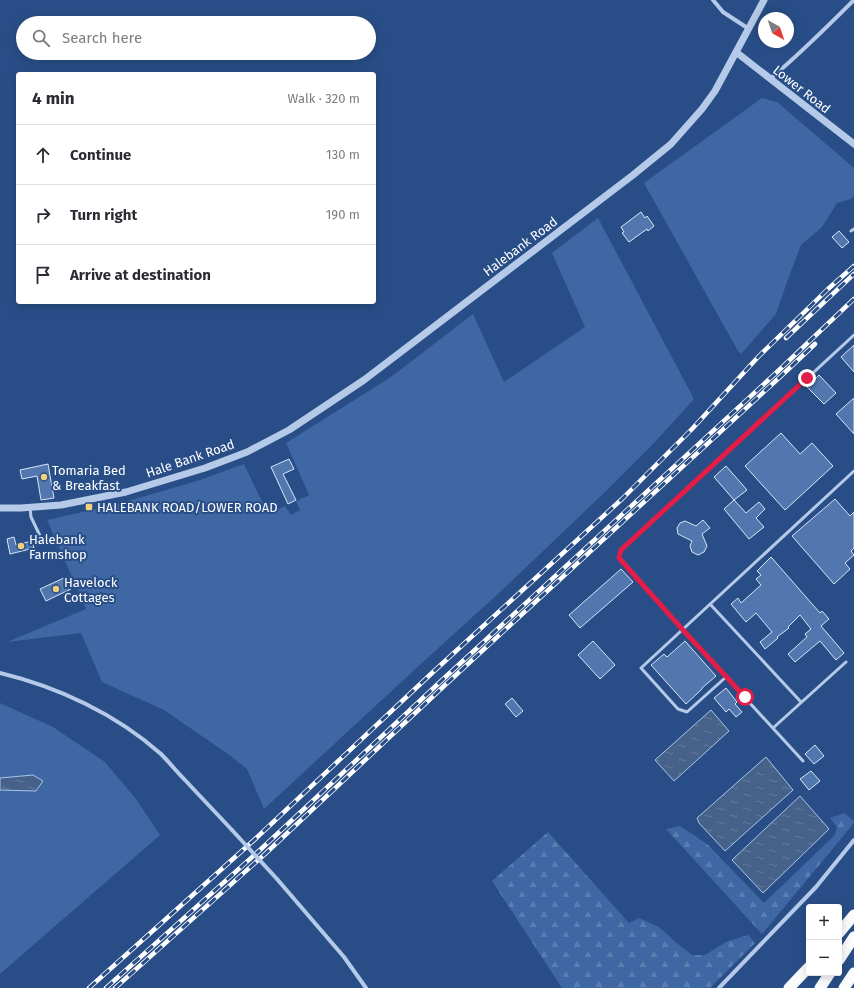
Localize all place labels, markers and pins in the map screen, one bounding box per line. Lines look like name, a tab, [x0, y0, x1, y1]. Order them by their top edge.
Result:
place label: Tomaria Bed & Breakfast	[52, 463, 126, 493]
marker: Tomaria Bed & Breakfast	[39, 472, 49, 482]
place label: HALEBANK ROAD/LOWER ROAD	[97, 500, 278, 515]
marker: HALEBANK ROAD/LOWER ROAD	[84, 502, 94, 512]
place label: Halebank Farmshop	[29, 532, 87, 562]
marker: Halebank Farmshop	[16, 541, 26, 551]
place label: Havelock Cottages	[64, 575, 118, 605]
marker: Havelock Cottages	[51, 584, 61, 594]

